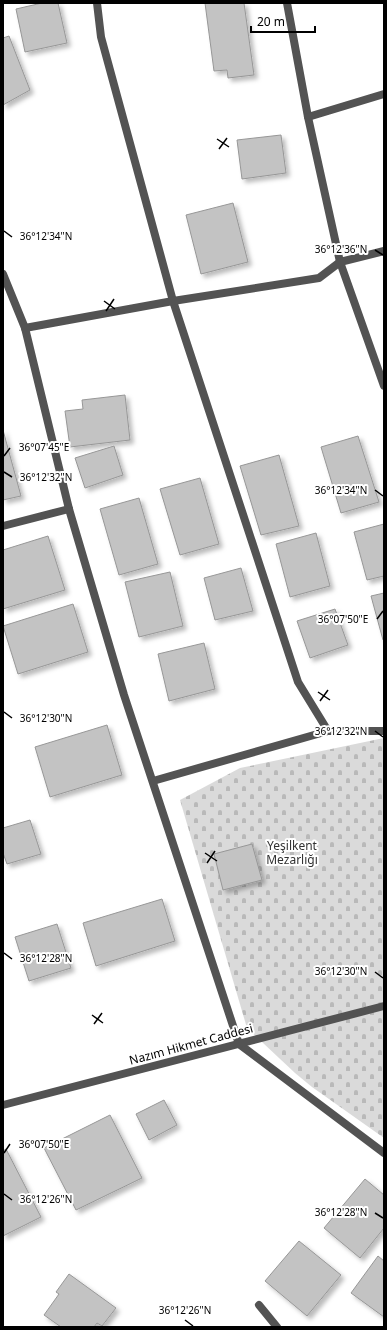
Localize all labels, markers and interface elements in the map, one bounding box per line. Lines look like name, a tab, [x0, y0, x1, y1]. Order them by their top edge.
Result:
scale bar	[251, 8, 315, 34]
text: 20 m	[257, 13, 285, 30]
text: 36°12'34"N	[20, 229, 72, 243]
text: 36°12'36"N	[315, 242, 367, 256]
text: 36°07'45"E	[19, 440, 69, 454]
text: 36°12'32"N	[20, 470, 72, 484]
text: 36°12'34"N	[315, 483, 367, 497]
text: 36°07'50"E	[318, 612, 368, 626]
text: 36°12'30"N	[20, 711, 72, 725]
text: 36°12'32"N	[315, 724, 367, 738]
park label: Yeşilkent Mezarlığı	[266, 837, 318, 868]
text: 36°12'28"N	[20, 951, 72, 965]
text: 36°12'30"N	[315, 964, 367, 978]
street label: Nazım Hikmet Caddesi	[127, 1019, 255, 1069]
text: 36°07'50"E	[19, 1137, 69, 1151]
text: 36°12'26"N	[20, 1192, 72, 1206]
text: 36°12'28"N	[315, 1205, 367, 1219]
text: 36°12'26"N	[159, 1303, 211, 1317]

